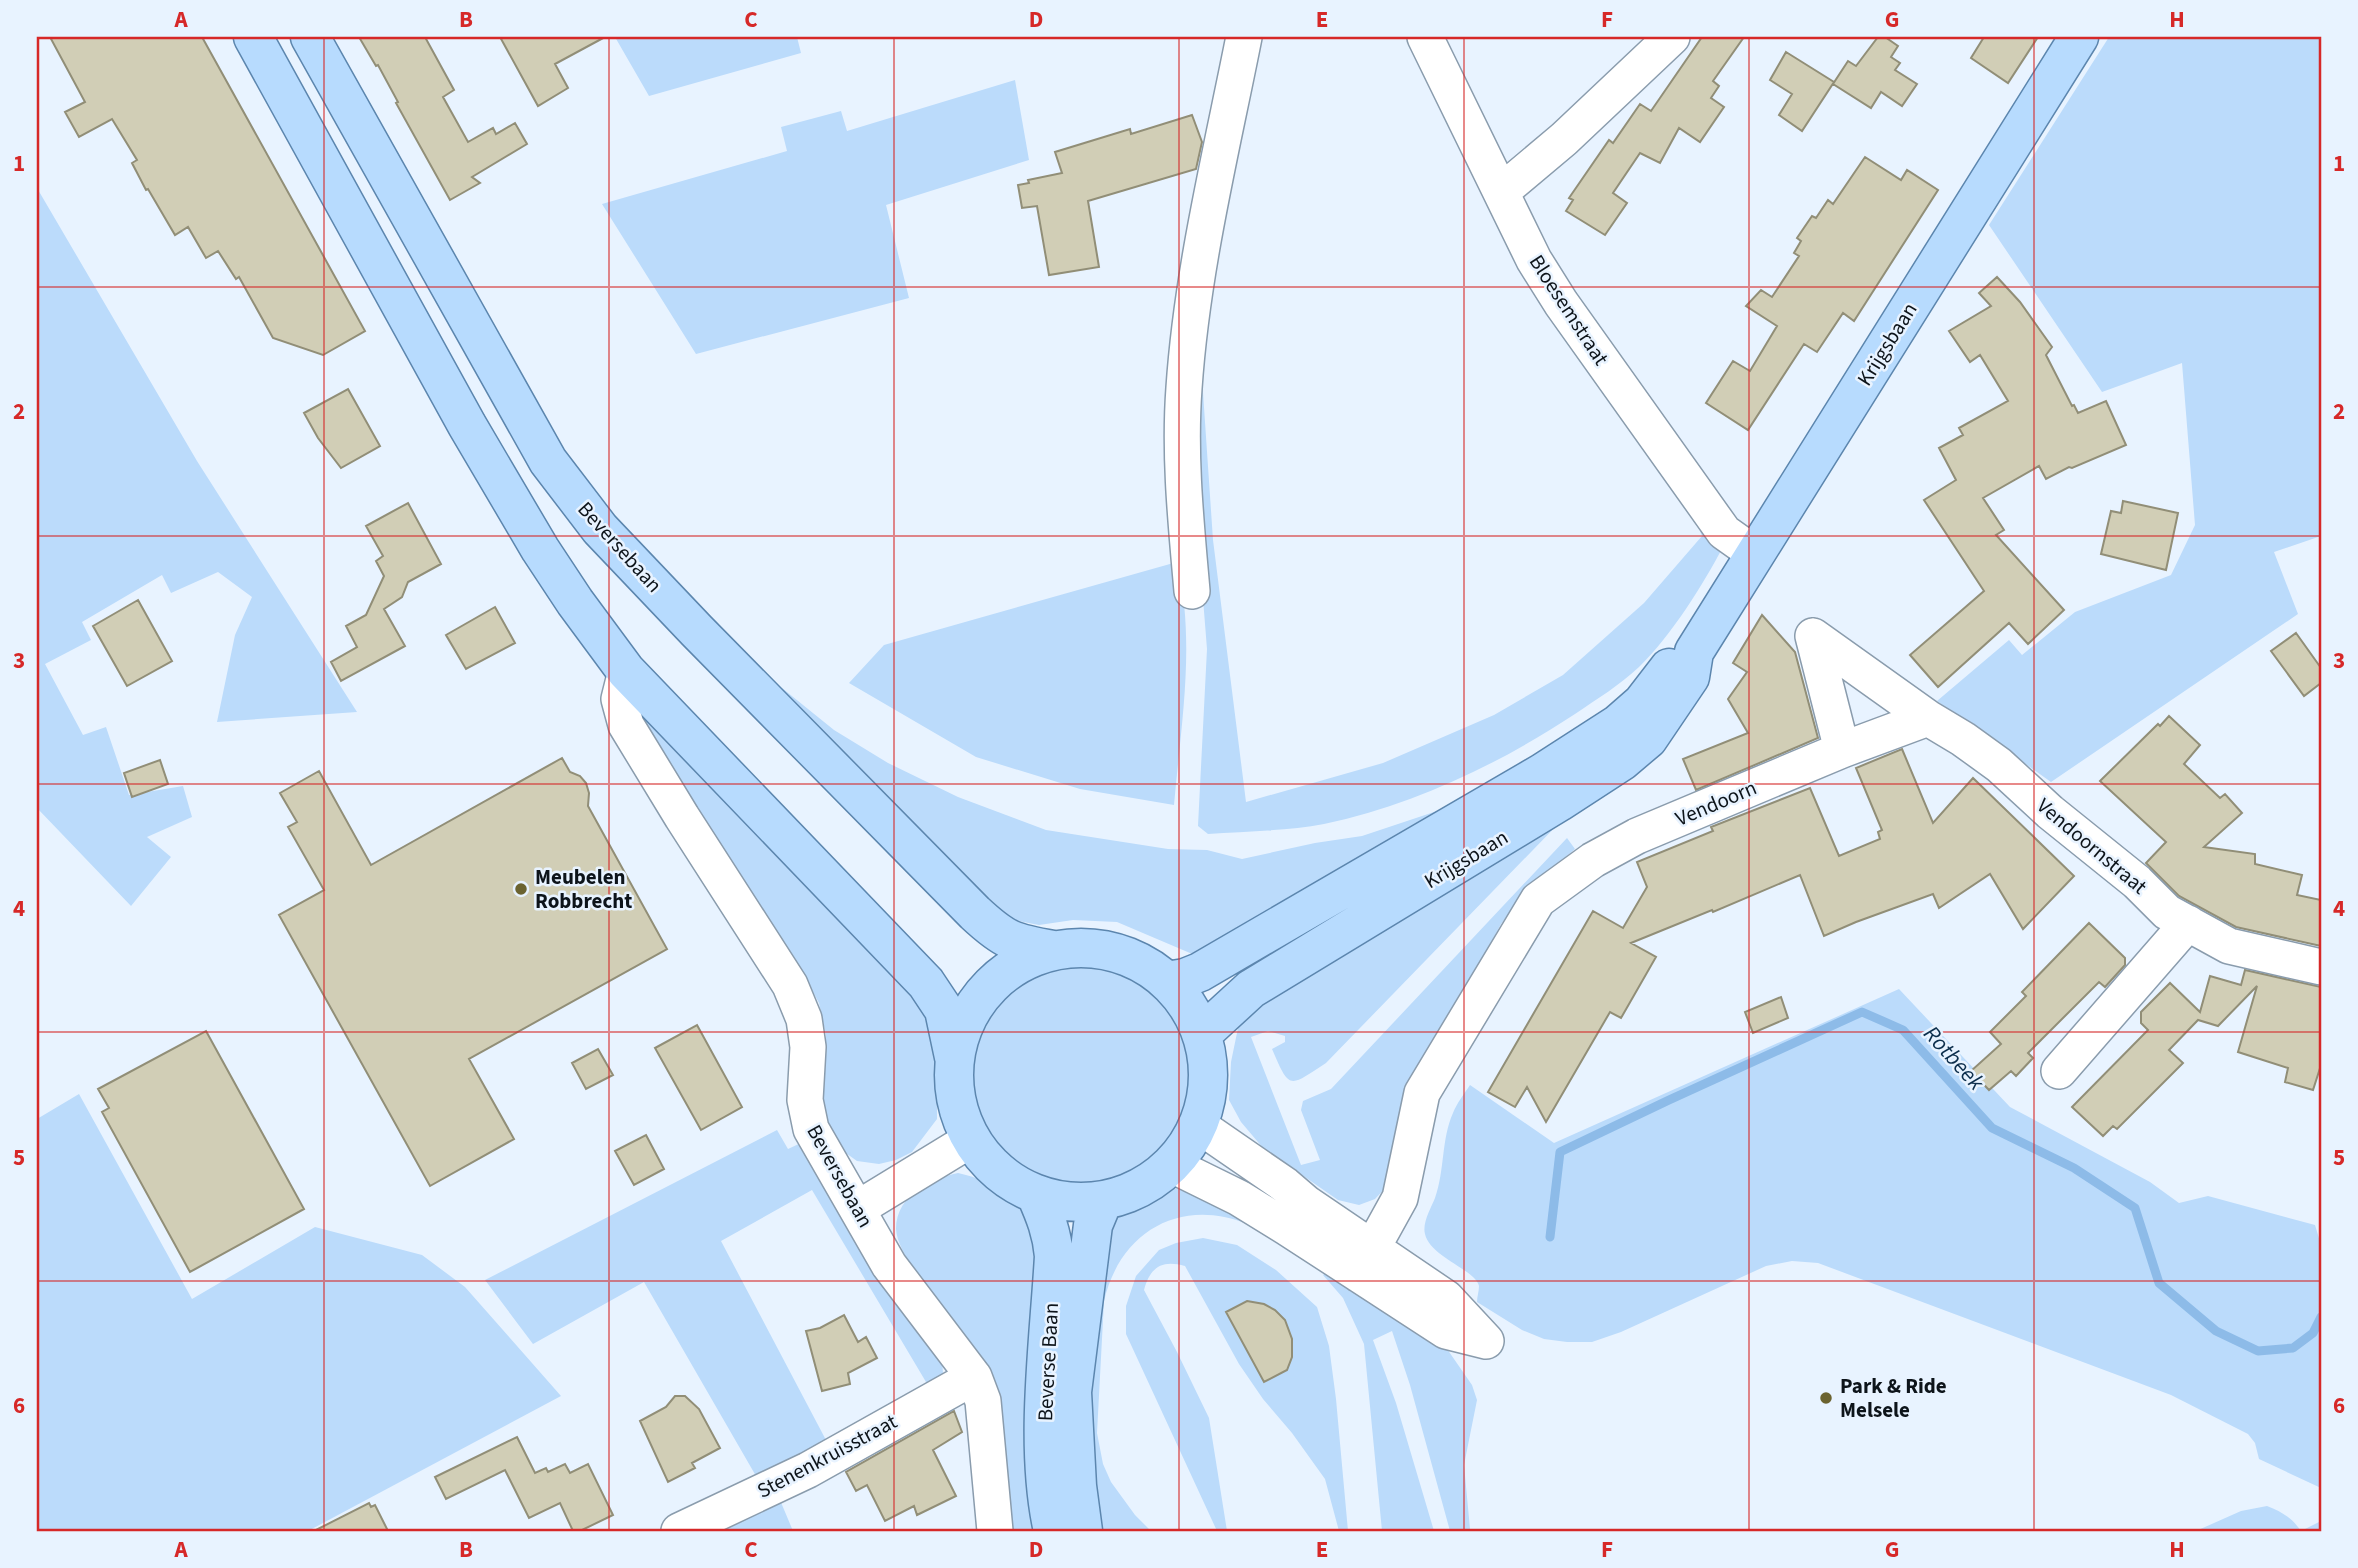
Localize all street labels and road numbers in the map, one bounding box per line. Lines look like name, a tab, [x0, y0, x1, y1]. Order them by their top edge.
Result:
street label: Bloesemstraat	[1522, 249, 1616, 371]
street label: Krijgsbaan	[1850, 297, 1924, 391]
street label: Beversebaan	[571, 495, 669, 599]
street label: Vendoorn	[1671, 772, 1761, 834]
street label: Vendoornstraat	[2030, 791, 2154, 901]
street label: Krijgsbaan	[1418, 822, 1514, 896]
street label: Beversebaan	[799, 1119, 881, 1233]
street label: Beverse Baan	[1030, 1302, 1066, 1422]
street label: Stenenkruisstraat	[752, 1406, 902, 1506]

